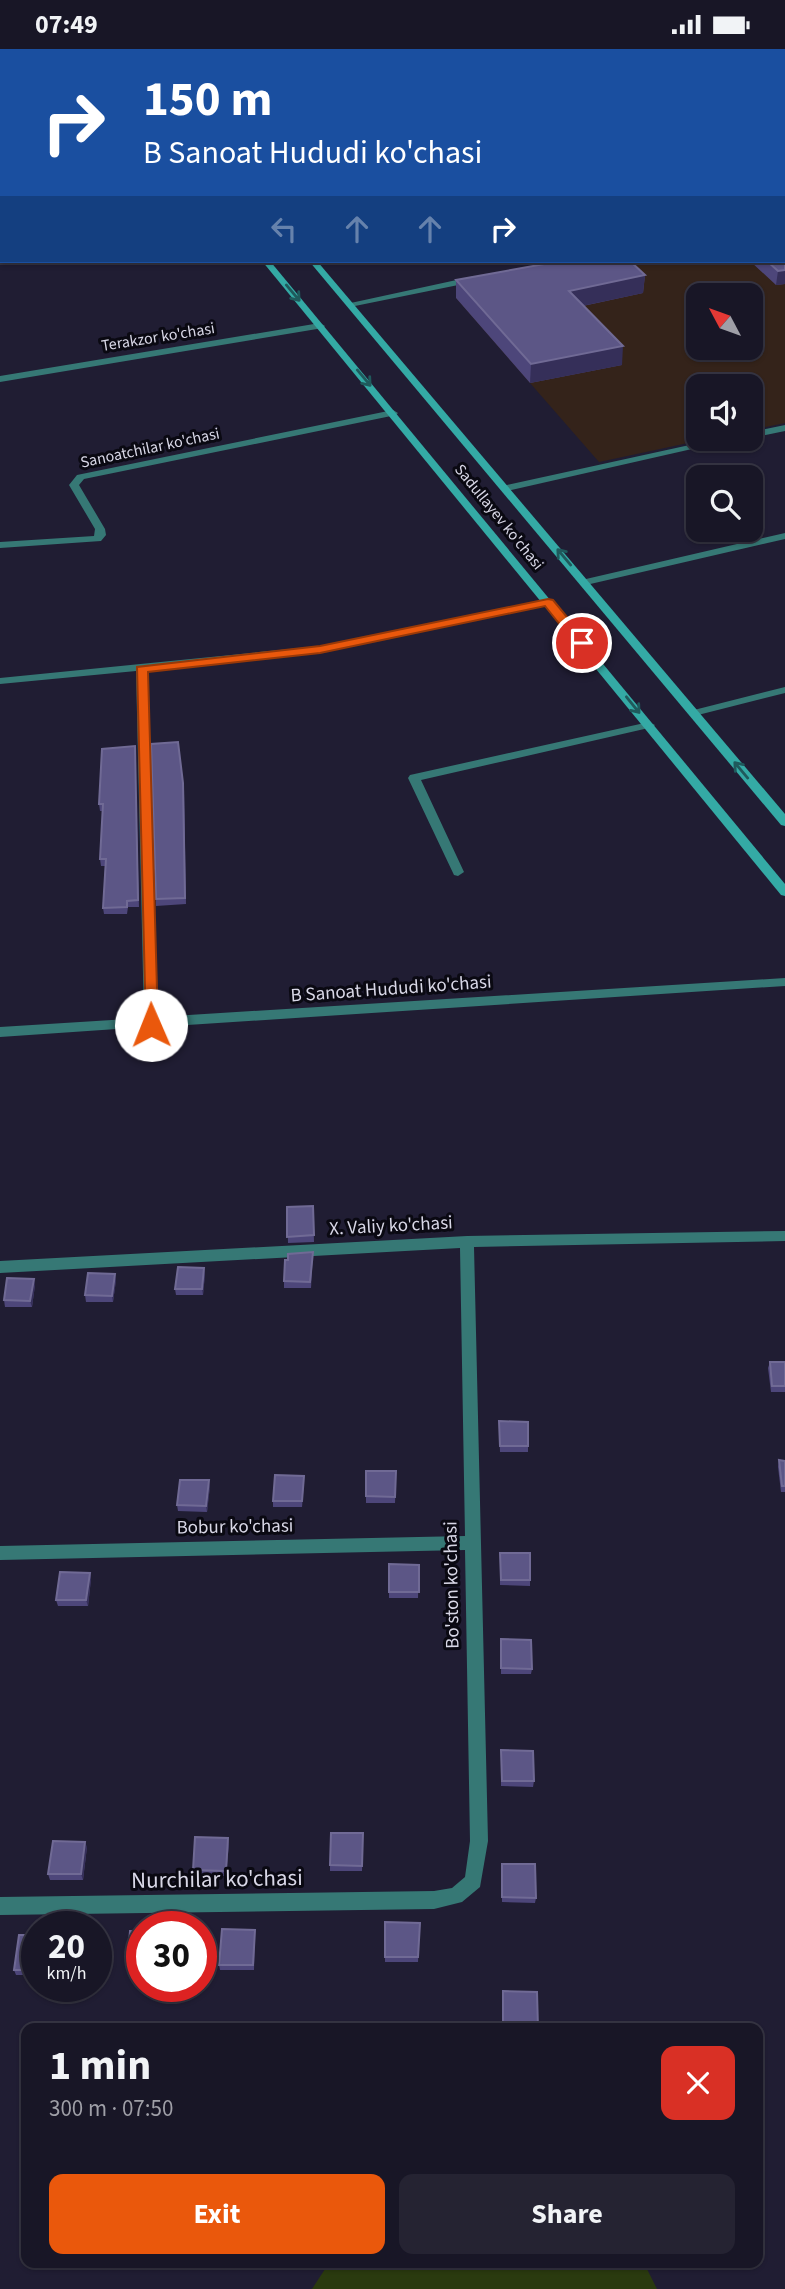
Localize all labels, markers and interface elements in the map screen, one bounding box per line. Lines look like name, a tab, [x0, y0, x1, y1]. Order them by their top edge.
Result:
text: 07:49	[35, 6, 98, 43]
text: 150 m	[143, 65, 272, 135]
icon: right	[28, 77, 119, 168]
text: B Sanoat Hududi ko'chasi	[143, 130, 482, 176]
icon: left	[265, 210, 303, 248]
icon: ahead	[338, 210, 376, 248]
icon: ahead	[411, 210, 449, 248]
icon: right	[484, 210, 522, 248]
north arrow	[686, 283, 763, 361]
map controls	[686, 283, 763, 542]
one-way arrow	[285, 284, 301, 302]
street label: Terakzor ko'chasi	[100, 317, 216, 357]
one-way arrow	[356, 369, 372, 387]
button: sound	[686, 374, 763, 451]
street label: Sanoatchilar ko'chasi	[78, 423, 222, 473]
street label: Sadullayev ko'chasi	[449, 459, 549, 575]
button: search	[686, 465, 763, 542]
one-way arrow	[557, 548, 572, 566]
pin	[552, 613, 612, 673]
icon: arrive	[563, 624, 601, 662]
one-way arrow	[625, 696, 640, 714]
one-way arrow	[733, 761, 749, 779]
street label: B Sanoat Hududi ko'chasi	[290, 969, 492, 1009]
position arrow	[114, 988, 188, 1062]
street label: X. Valiy ko'chasi	[329, 1209, 453, 1243]
street label: Bobur ko'chasi	[176, 1512, 294, 1542]
street label: Bo'ston ko'chasi	[437, 1521, 467, 1649]
street label: Nurchilar ko'chasi	[131, 1861, 303, 1897]
speed limit sign: 30	[126, 1911, 217, 2002]
text: 20	[48, 1922, 85, 1972]
text: km/h	[47, 1961, 86, 1986]
text: 1 min	[49, 2036, 151, 2096]
button: close	[661, 2046, 735, 2120]
text: 300 m · 07:50	[49, 2092, 173, 2125]
button: Exit	[49, 2174, 385, 2254]
button: Share	[399, 2174, 735, 2254]

